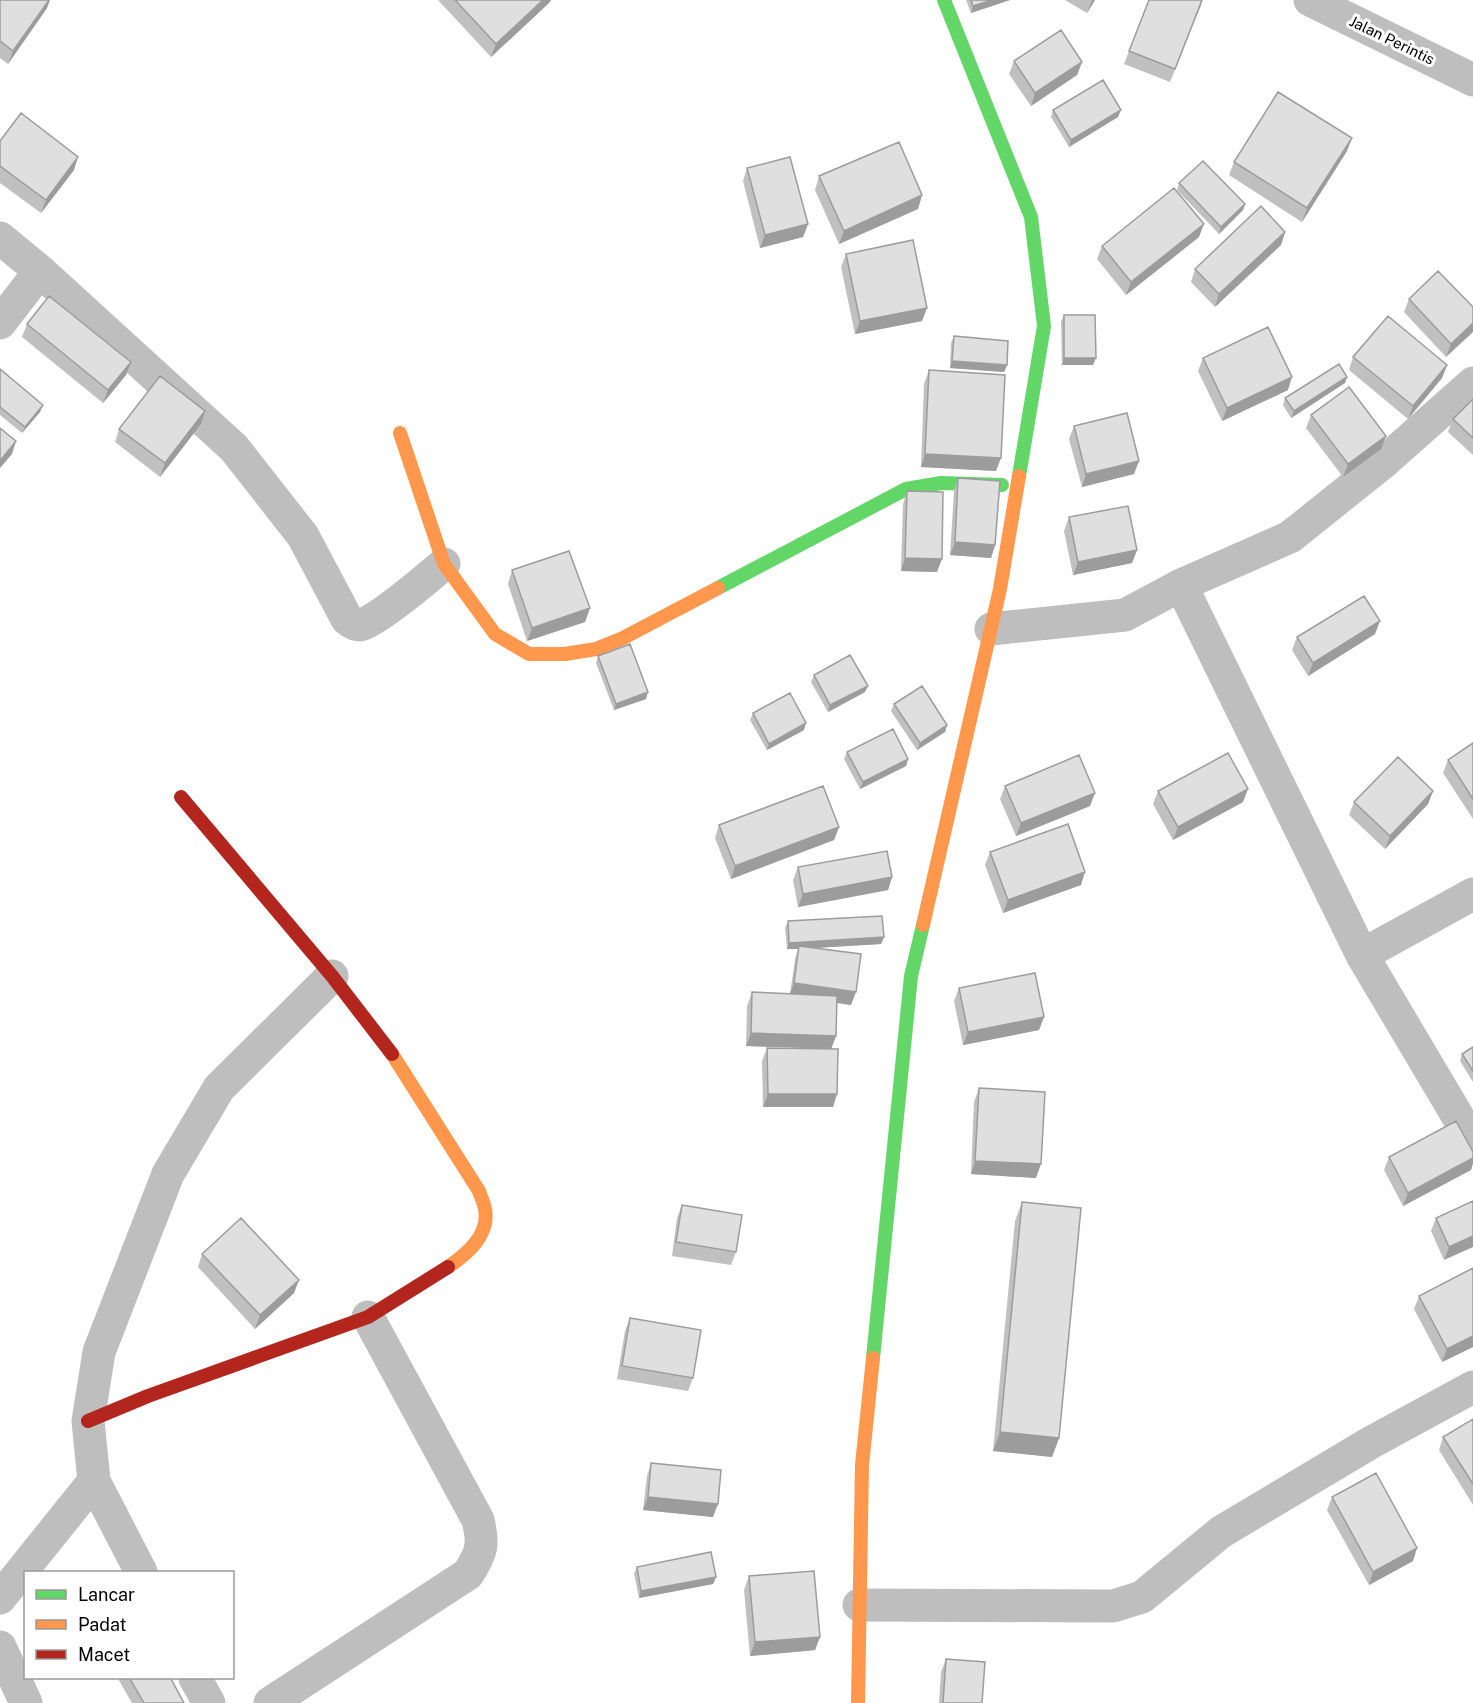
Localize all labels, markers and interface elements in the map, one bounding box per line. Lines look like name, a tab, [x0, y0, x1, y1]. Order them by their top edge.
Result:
street label: Jalan Perintis	[1347, 12, 1437, 68]
legend	[24, 1571, 234, 1679]
text: Lancar	[78, 1584, 135, 1605]
text: Padat	[78, 1614, 127, 1635]
text: Macet	[78, 1644, 130, 1665]

